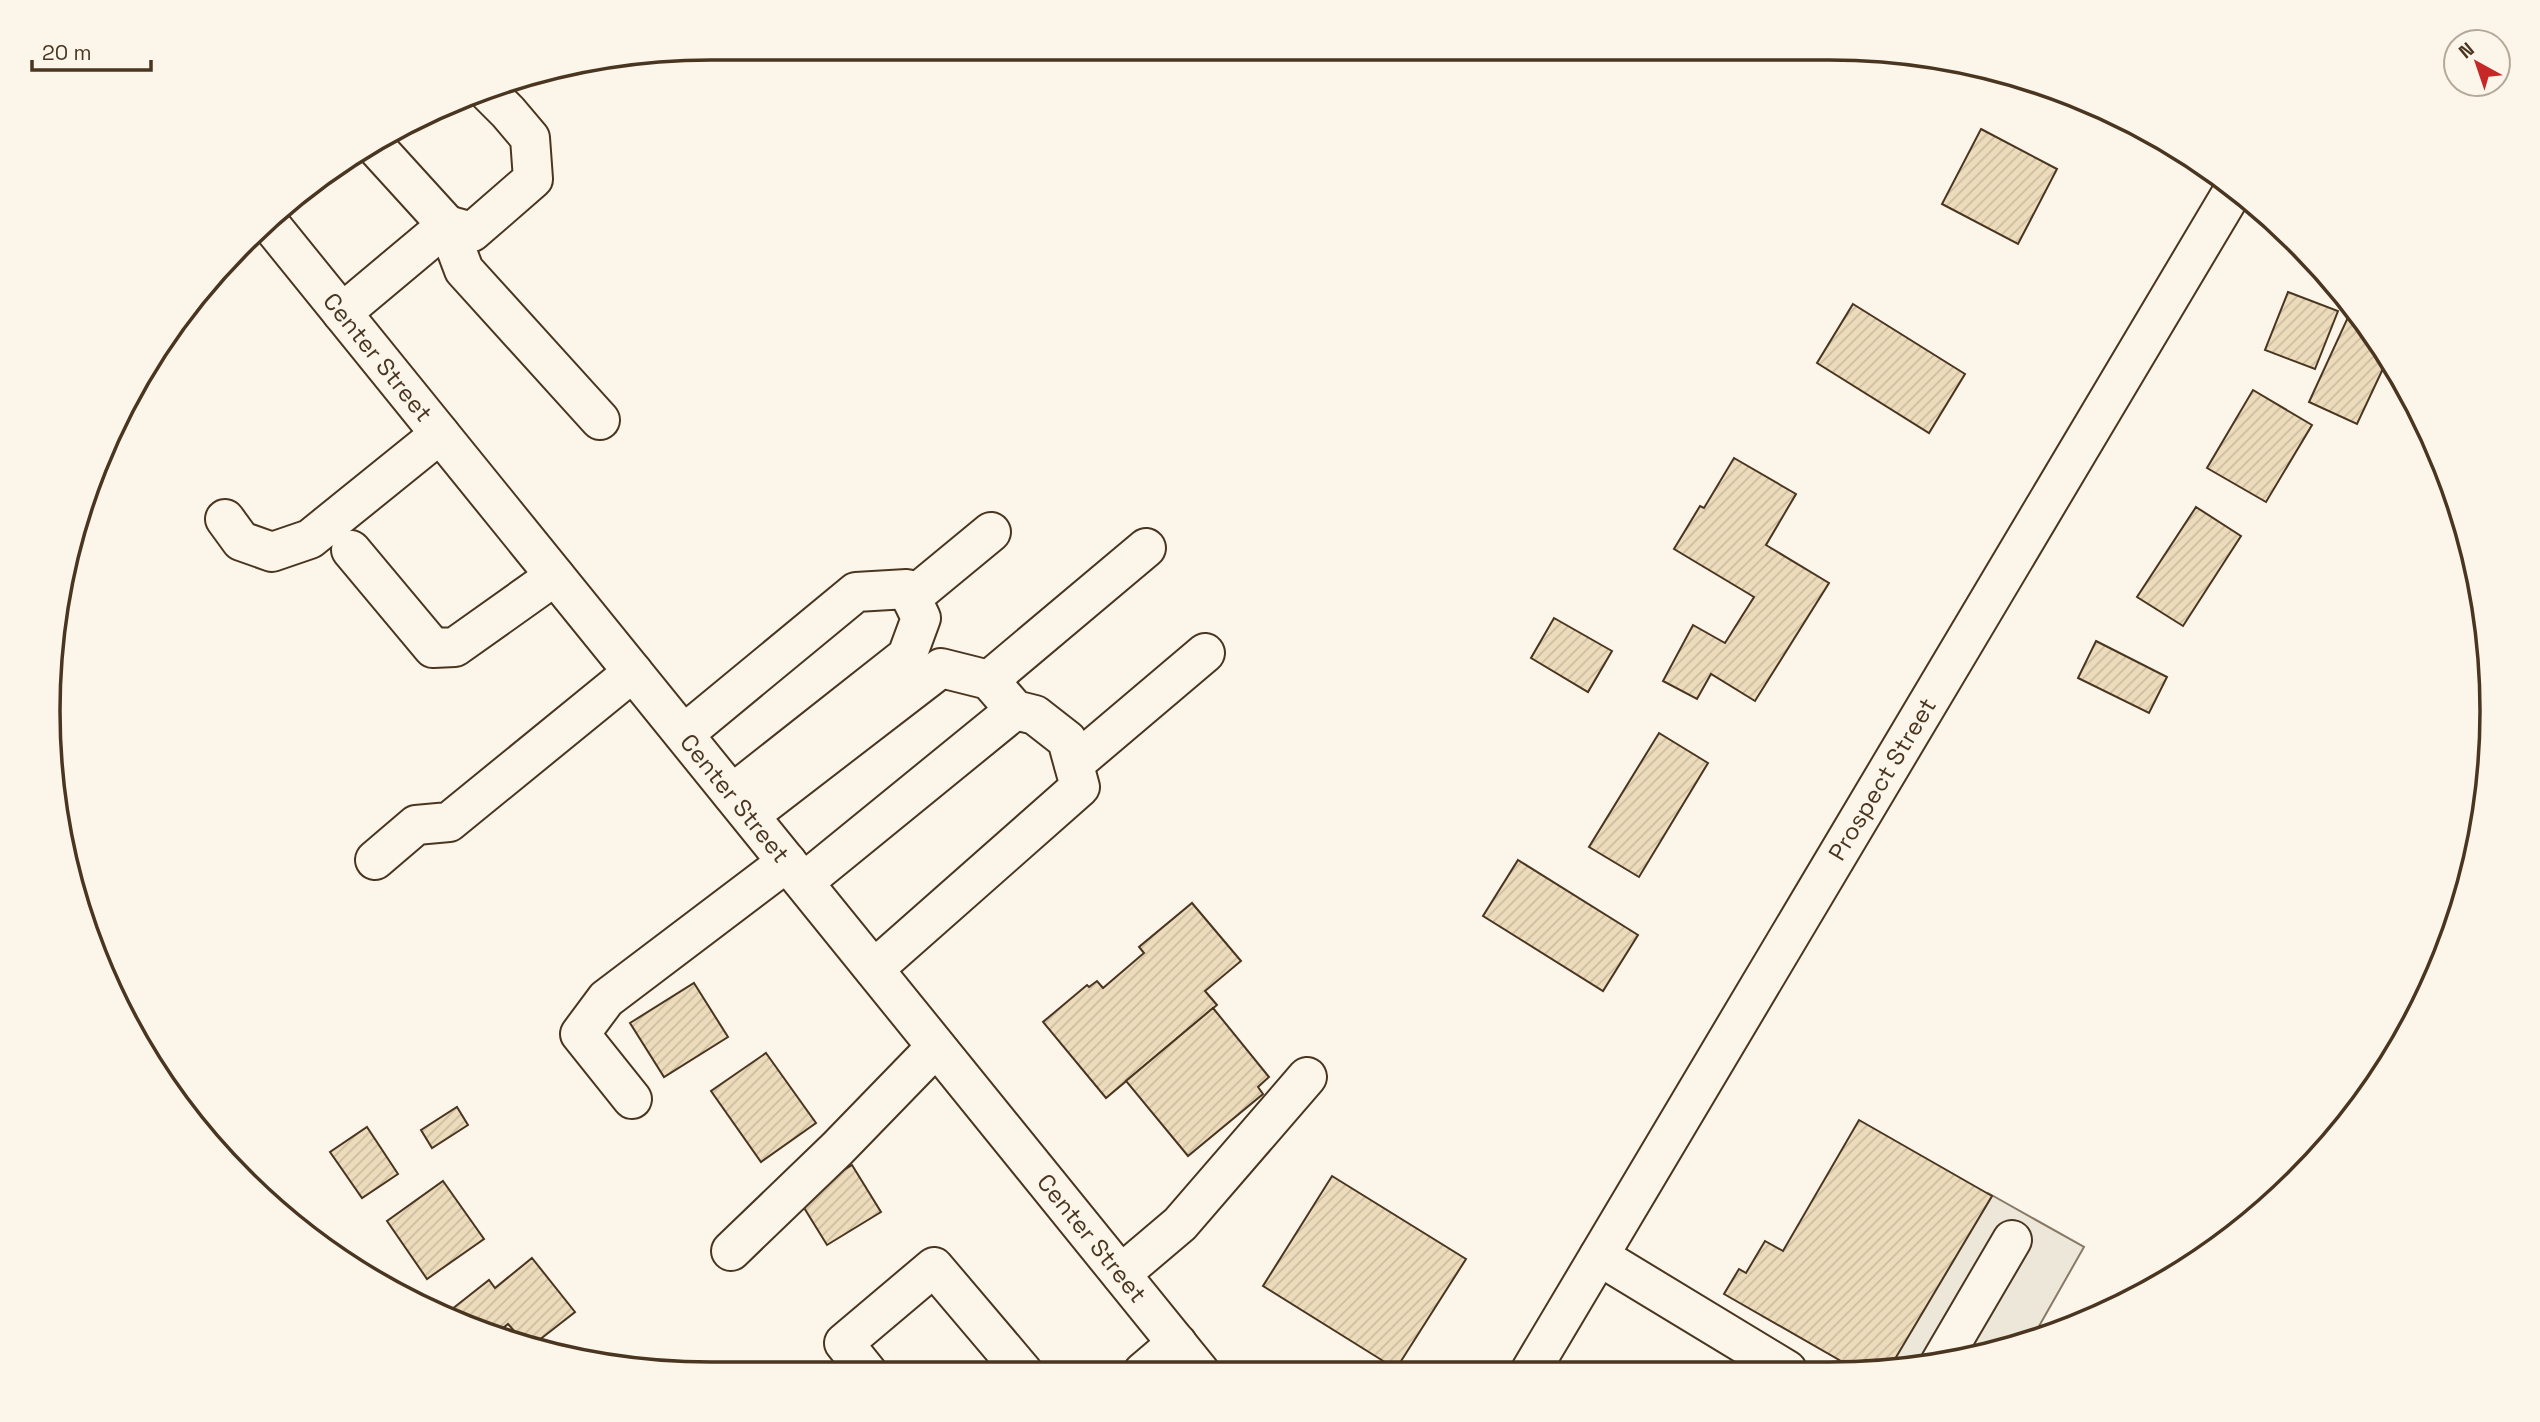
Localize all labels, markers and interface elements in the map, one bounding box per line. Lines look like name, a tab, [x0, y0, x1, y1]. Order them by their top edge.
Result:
scale bar	[32, 28, 150, 72]
north arrow	[2442, 28, 2512, 98]
text: N	[2453, 37, 2479, 64]
text: 20 m	[42, 39, 92, 66]
street label: Center Street	[316, 286, 440, 428]
street label: Prospect Street	[1821, 692, 1943, 866]
street label: Center Street	[673, 727, 797, 869]
street label: Center Street	[1030, 1167, 1154, 1309]

